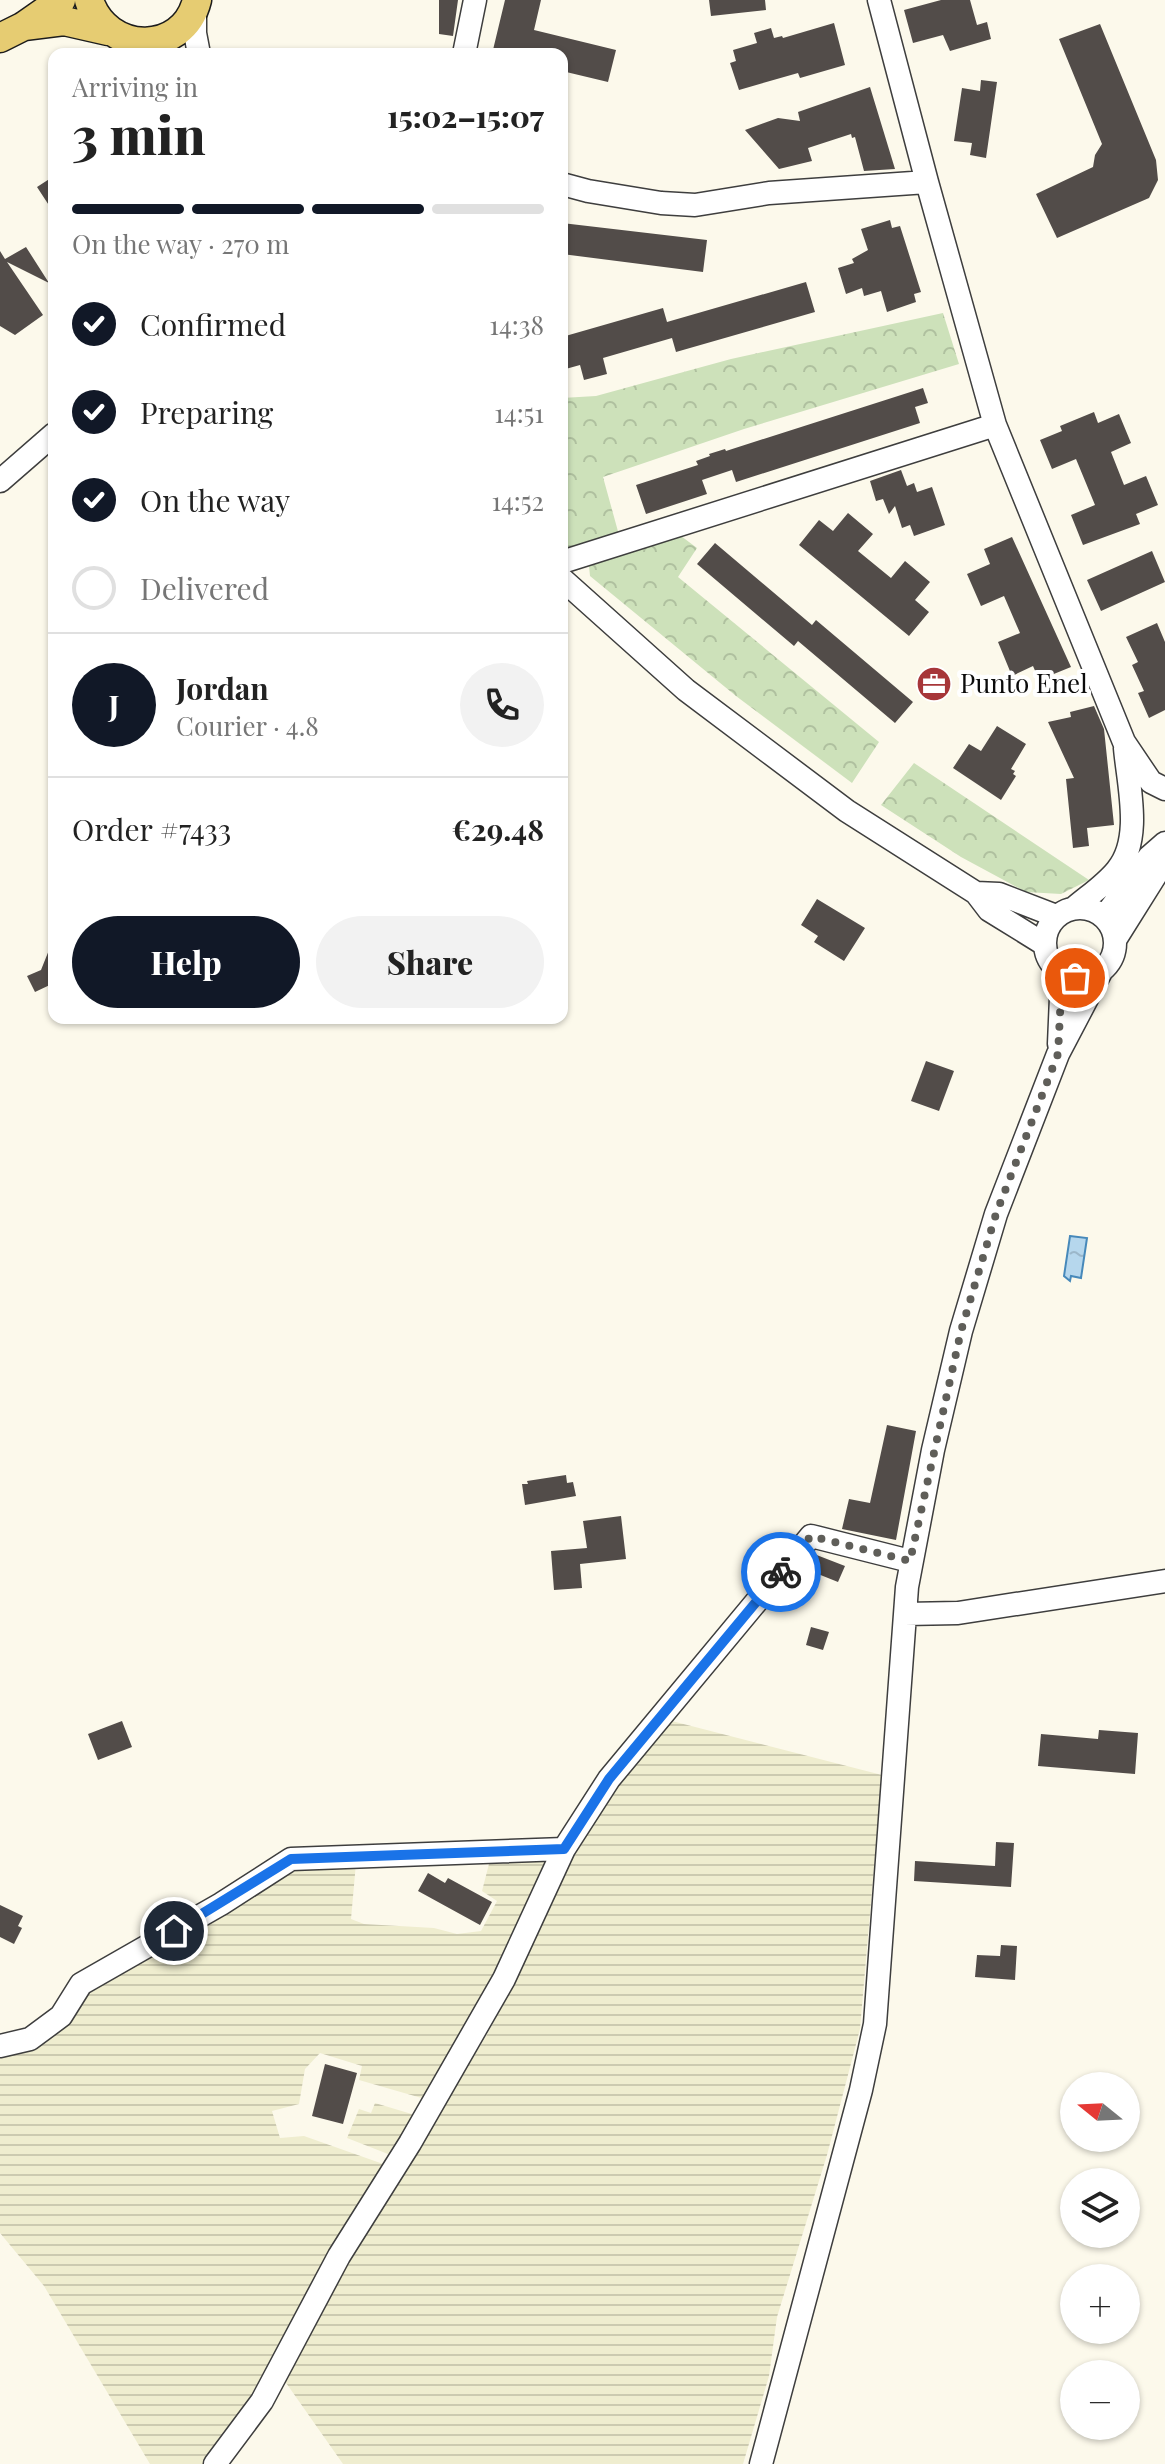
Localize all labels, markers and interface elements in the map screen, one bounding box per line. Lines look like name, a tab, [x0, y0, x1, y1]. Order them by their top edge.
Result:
text: Arriving in	[72, 69, 198, 104]
text: 15:02–15:07	[387, 96, 544, 136]
text: 3 min	[72, 99, 206, 168]
text: On the way · 270 m	[72, 226, 289, 261]
icon: check	[72, 302, 116, 346]
text: Confirmed	[140, 304, 286, 344]
text: 14:38	[489, 307, 544, 342]
icon: check	[72, 390, 116, 434]
text: Preparing	[140, 392, 273, 432]
text: 14:51	[494, 395, 544, 430]
icon: check	[72, 478, 116, 522]
text: On the way	[140, 480, 290, 520]
text: 14:52	[491, 483, 544, 518]
text: Delivered	[140, 568, 269, 608]
button: phone	[460, 663, 544, 747]
office icon: Punto Enel	[915, 665, 953, 703]
place label: Punto Enel	[960, 665, 1088, 700]
text: Jordan	[176, 668, 269, 708]
text: J	[109, 685, 119, 725]
text: Courier · 4.8	[176, 708, 319, 743]
text: Order #7433	[72, 809, 231, 849]
text: €29.48	[452, 809, 544, 849]
button: Help	[72, 916, 300, 1008]
button: Share	[316, 916, 544, 1008]
pin	[1041, 944, 1109, 1012]
icon: bag	[1053, 956, 1097, 1000]
courier	[741, 1532, 821, 1612]
icon: bike	[759, 1550, 803, 1594]
pin	[140, 1897, 208, 1965]
icon: home	[152, 1909, 196, 1953]
north arrow	[1060, 2072, 1140, 2152]
map controls	[1060, 2072, 1140, 2440]
button: layers	[1060, 2168, 1140, 2248]
button: +	[1060, 2264, 1140, 2344]
button: −	[1060, 2360, 1140, 2440]

